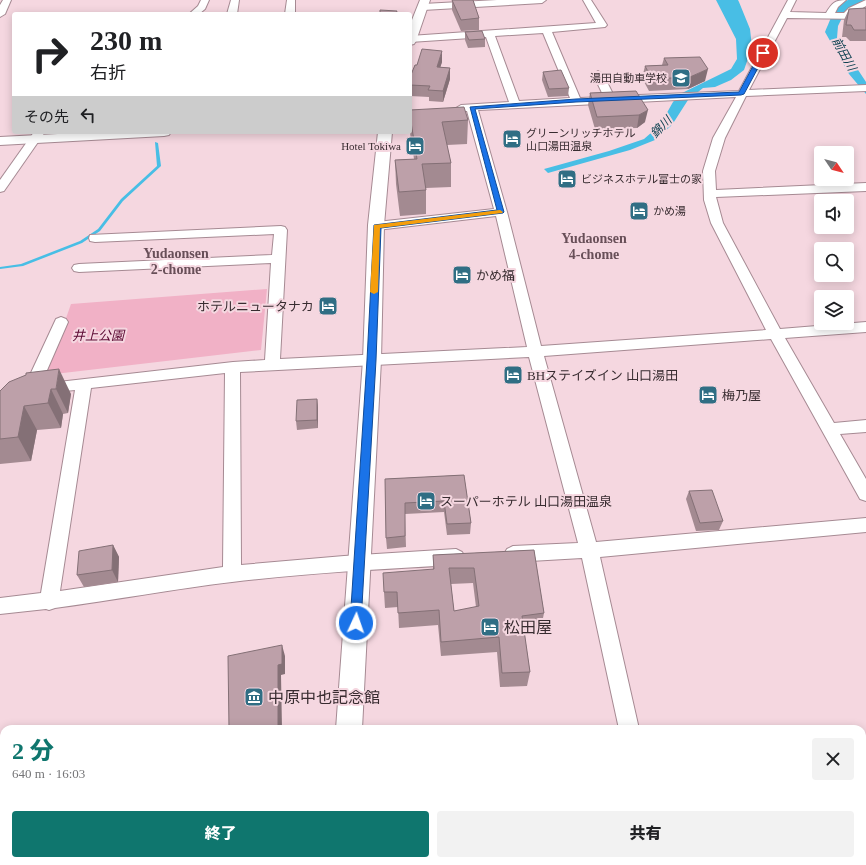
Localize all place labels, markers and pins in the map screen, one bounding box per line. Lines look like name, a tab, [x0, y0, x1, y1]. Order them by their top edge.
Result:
pin	[746, 36, 780, 70]
school or university icon: 湯田自動車学校	[670, 67, 692, 89]
place label: 湯田自動車学校	[590, 72, 667, 84]
place label: グリーンリッチホテル 山口湯田温泉	[526, 127, 635, 152]
hotel icon: グリーンリッチホテル 山口湯田温泉	[501, 128, 523, 150]
hotel icon: Hotel Tokiwa	[404, 135, 426, 157]
place label: Hotel Tokiwa	[341, 140, 401, 152]
hotel icon: ビジネスホテル富士の家	[556, 168, 578, 190]
place label: ビジネスホテル富士の家	[581, 173, 702, 185]
hotel icon: かめ湯	[628, 200, 650, 222]
place label: かめ湯	[653, 205, 686, 217]
hotel icon: かめ福	[451, 264, 473, 286]
place label: かめ福	[476, 268, 515, 283]
hotel icon: ホテルニュータナカ	[317, 295, 339, 317]
place label: ホテルニュータナカ	[197, 299, 314, 314]
hotel icon: BHステイズイン 山口湯田	[502, 364, 524, 386]
place label: BHステイズイン 山口湯田	[527, 368, 678, 383]
hotel icon: 梅乃屋	[697, 384, 719, 406]
place label: 梅乃屋	[722, 388, 761, 403]
hotel icon: スーパーホテル 山口湯田温泉	[415, 490, 437, 512]
place label: スーパーホテル 山口湯田温泉	[440, 494, 612, 509]
hotel icon: 松田屋	[479, 616, 501, 638]
place label: 松田屋	[504, 619, 552, 636]
museum icon: 中原中也記念館	[243, 686, 265, 708]
place label: 中原中也記念館	[268, 689, 380, 706]

